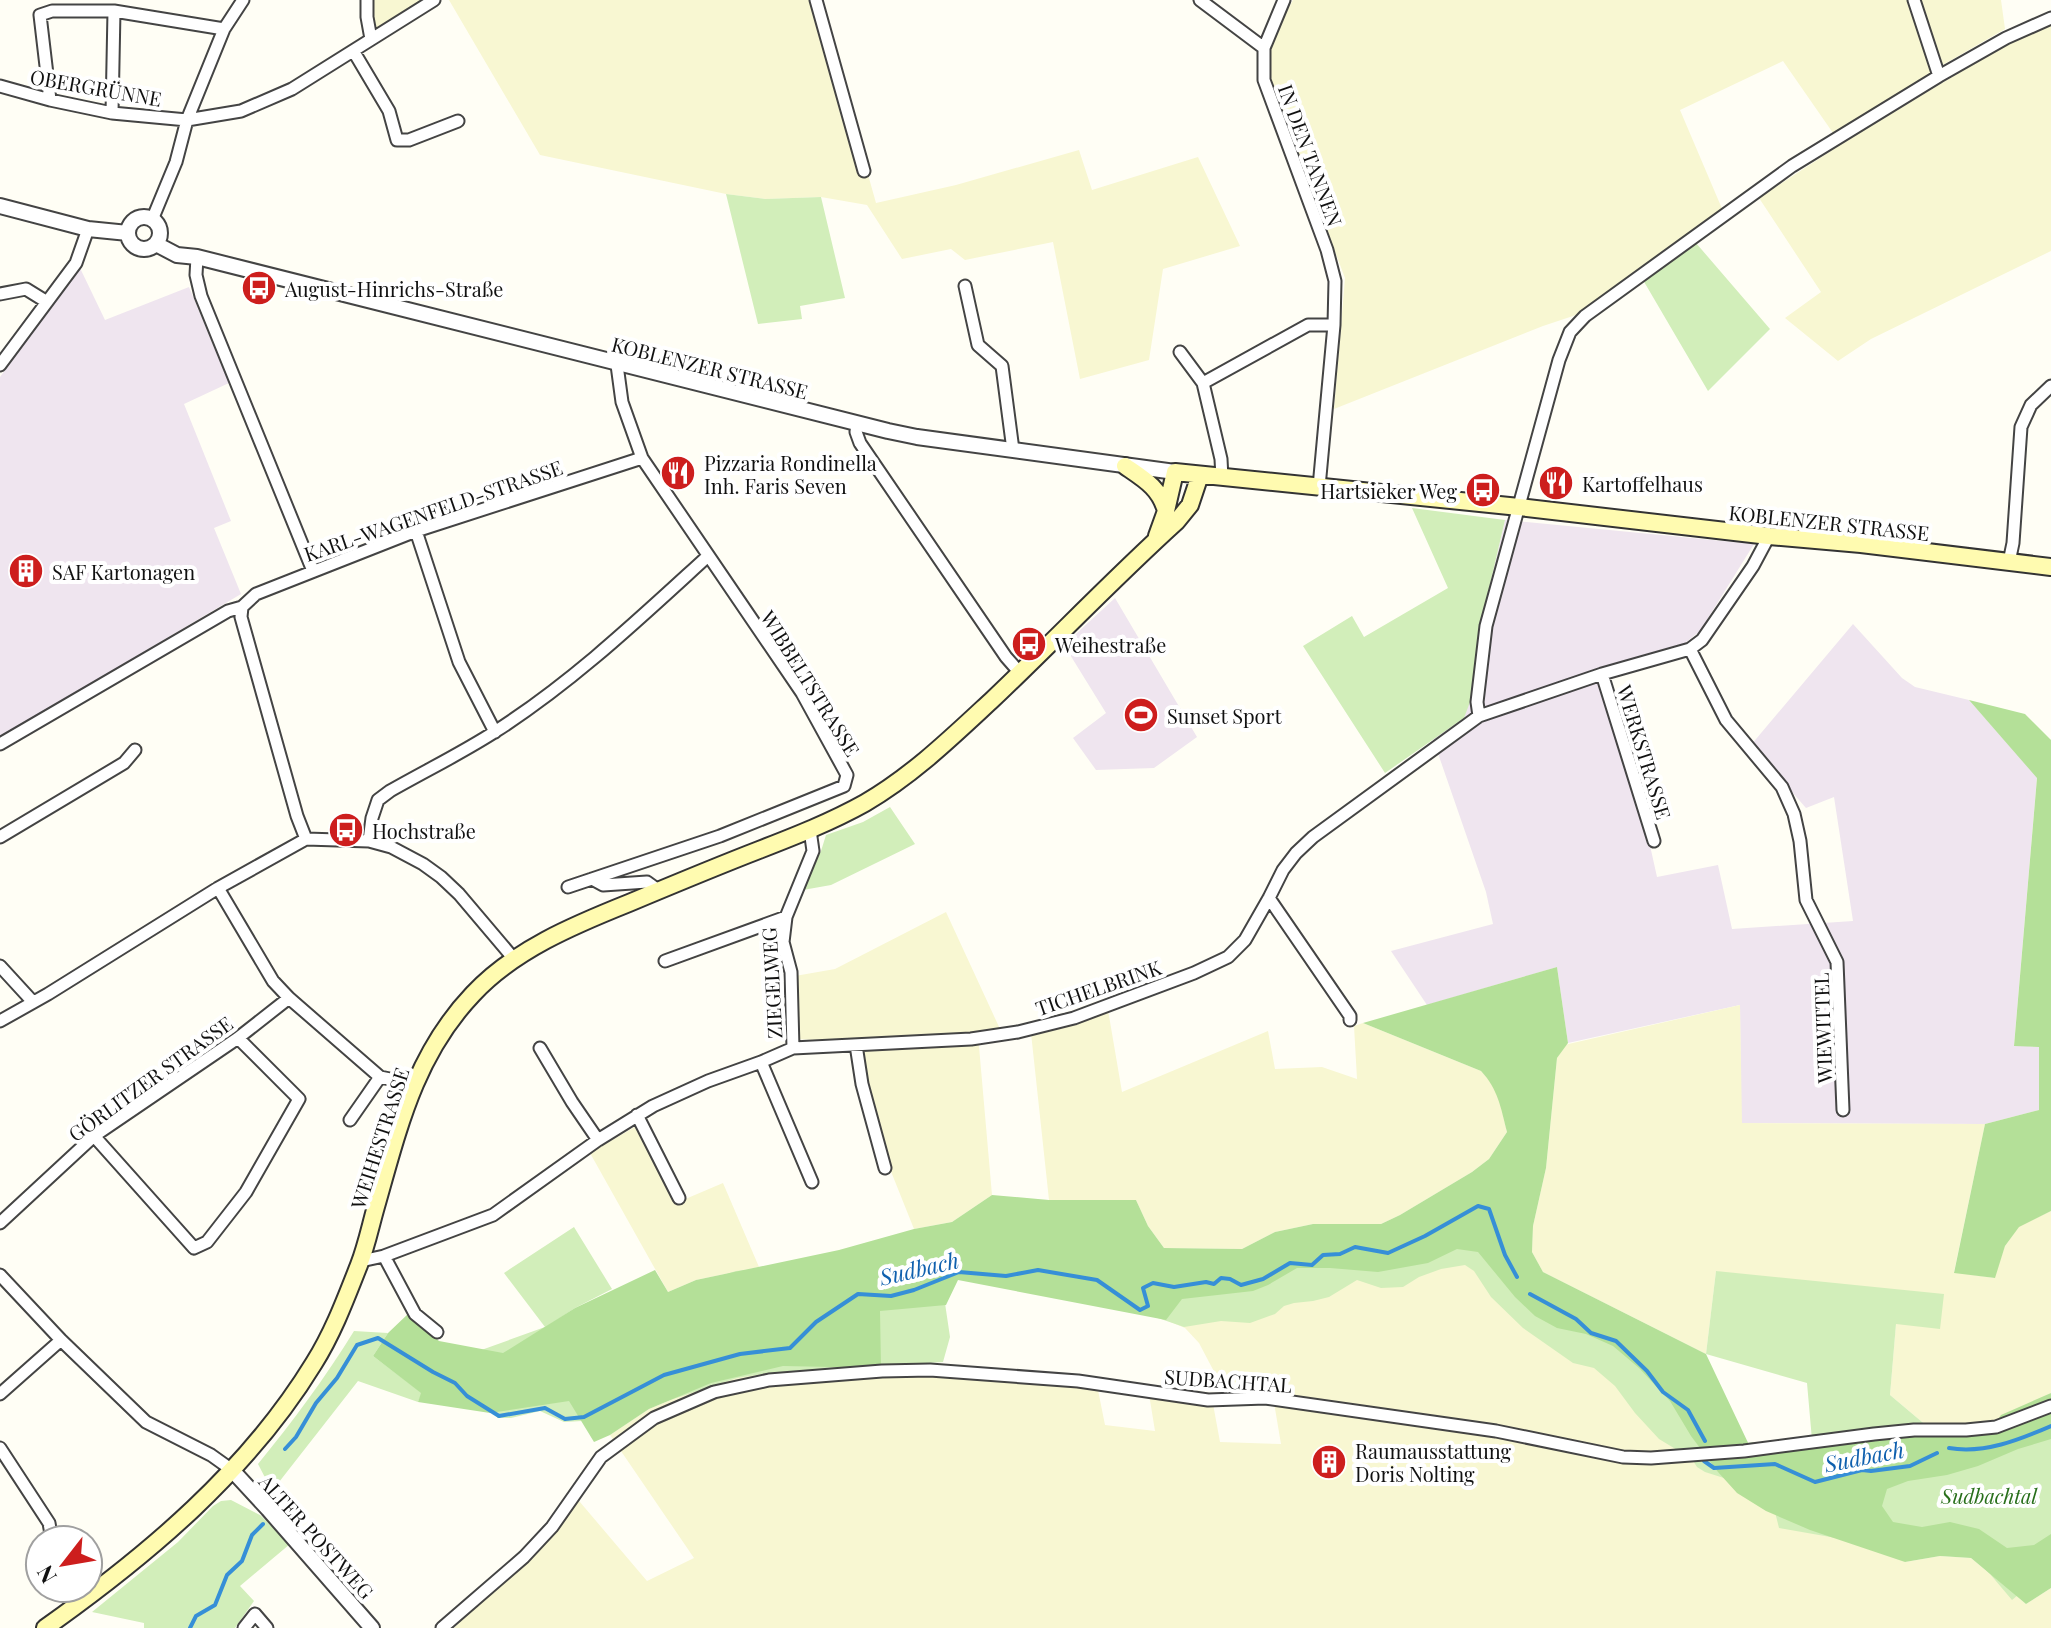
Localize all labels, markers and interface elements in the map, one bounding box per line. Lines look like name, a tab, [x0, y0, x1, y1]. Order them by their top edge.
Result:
street label: OBERGRÜNNE	[28, 62, 164, 112]
street label: IN DEN TANNEN	[1273, 80, 1349, 230]
bus stop icon: August-Hinrichs-Straße	[240, 269, 278, 307]
place label: August-Hinrichs-Straße	[284, 275, 503, 302]
street label: KOBLENZER STRASSE	[609, 330, 811, 404]
place label: Pizzaria Rondinella Inh. Faris Seven	[704, 449, 877, 499]
street label: KARL-WAGENFELD-STRASSE	[300, 453, 566, 567]
restaurant icon: Pizzaria Rondinella Inh. Faris Seven	[659, 454, 697, 492]
restaurant icon: Kartoffelhaus	[1537, 464, 1575, 502]
place label: Kartoffelhaus	[1582, 470, 1703, 497]
bus stop icon: Hartsieker Weg	[1464, 471, 1502, 509]
place label: Hartsieker Weg	[1320, 477, 1457, 504]
street label: KOBLENZER STRASSE	[1727, 498, 1931, 546]
building icon: SAF Kartonagen	[7, 552, 45, 590]
place label: SAF Kartonagen	[52, 558, 195, 585]
street label: WIBBELTSTRASSE	[755, 604, 867, 761]
bus stop icon: Weihestraße	[1010, 625, 1048, 663]
place label: Weihestraße	[1054, 631, 1166, 658]
street label: WERKSTRASSE	[1611, 681, 1678, 822]
sports icon: Sunset Sport	[1122, 696, 1160, 734]
place label: Sunset Sport	[1167, 702, 1282, 729]
bus stop icon: Hochstraße	[327, 811, 365, 849]
place label: Hochstraße	[372, 817, 476, 844]
street label: ZIEGELWEG	[755, 927, 787, 1039]
street label: TICHELBRINK	[1032, 953, 1165, 1021]
street label: WIEWITTEL	[1807, 972, 1837, 1085]
street label: GÖRLITZER STRASSE	[62, 1009, 238, 1147]
street label: WEIHESTRASSE	[343, 1064, 415, 1213]
water label: Sudbach	[875, 1244, 962, 1292]
street label: SUDBACHTAL	[1163, 1362, 1293, 1398]
water label: Sudbach	[1821, 1434, 1906, 1479]
place label: Raumausstattung Doris Nolting	[1355, 1437, 1512, 1487]
building icon: Raumausstattung Doris Nolting	[1310, 1443, 1348, 1481]
street label: ALTER POSTWEG	[253, 1467, 380, 1604]
park label: Sudbachtal	[1940, 1482, 2038, 1509]
north arrow	[24, 1524, 104, 1604]
text: N	[29, 1560, 63, 1589]

